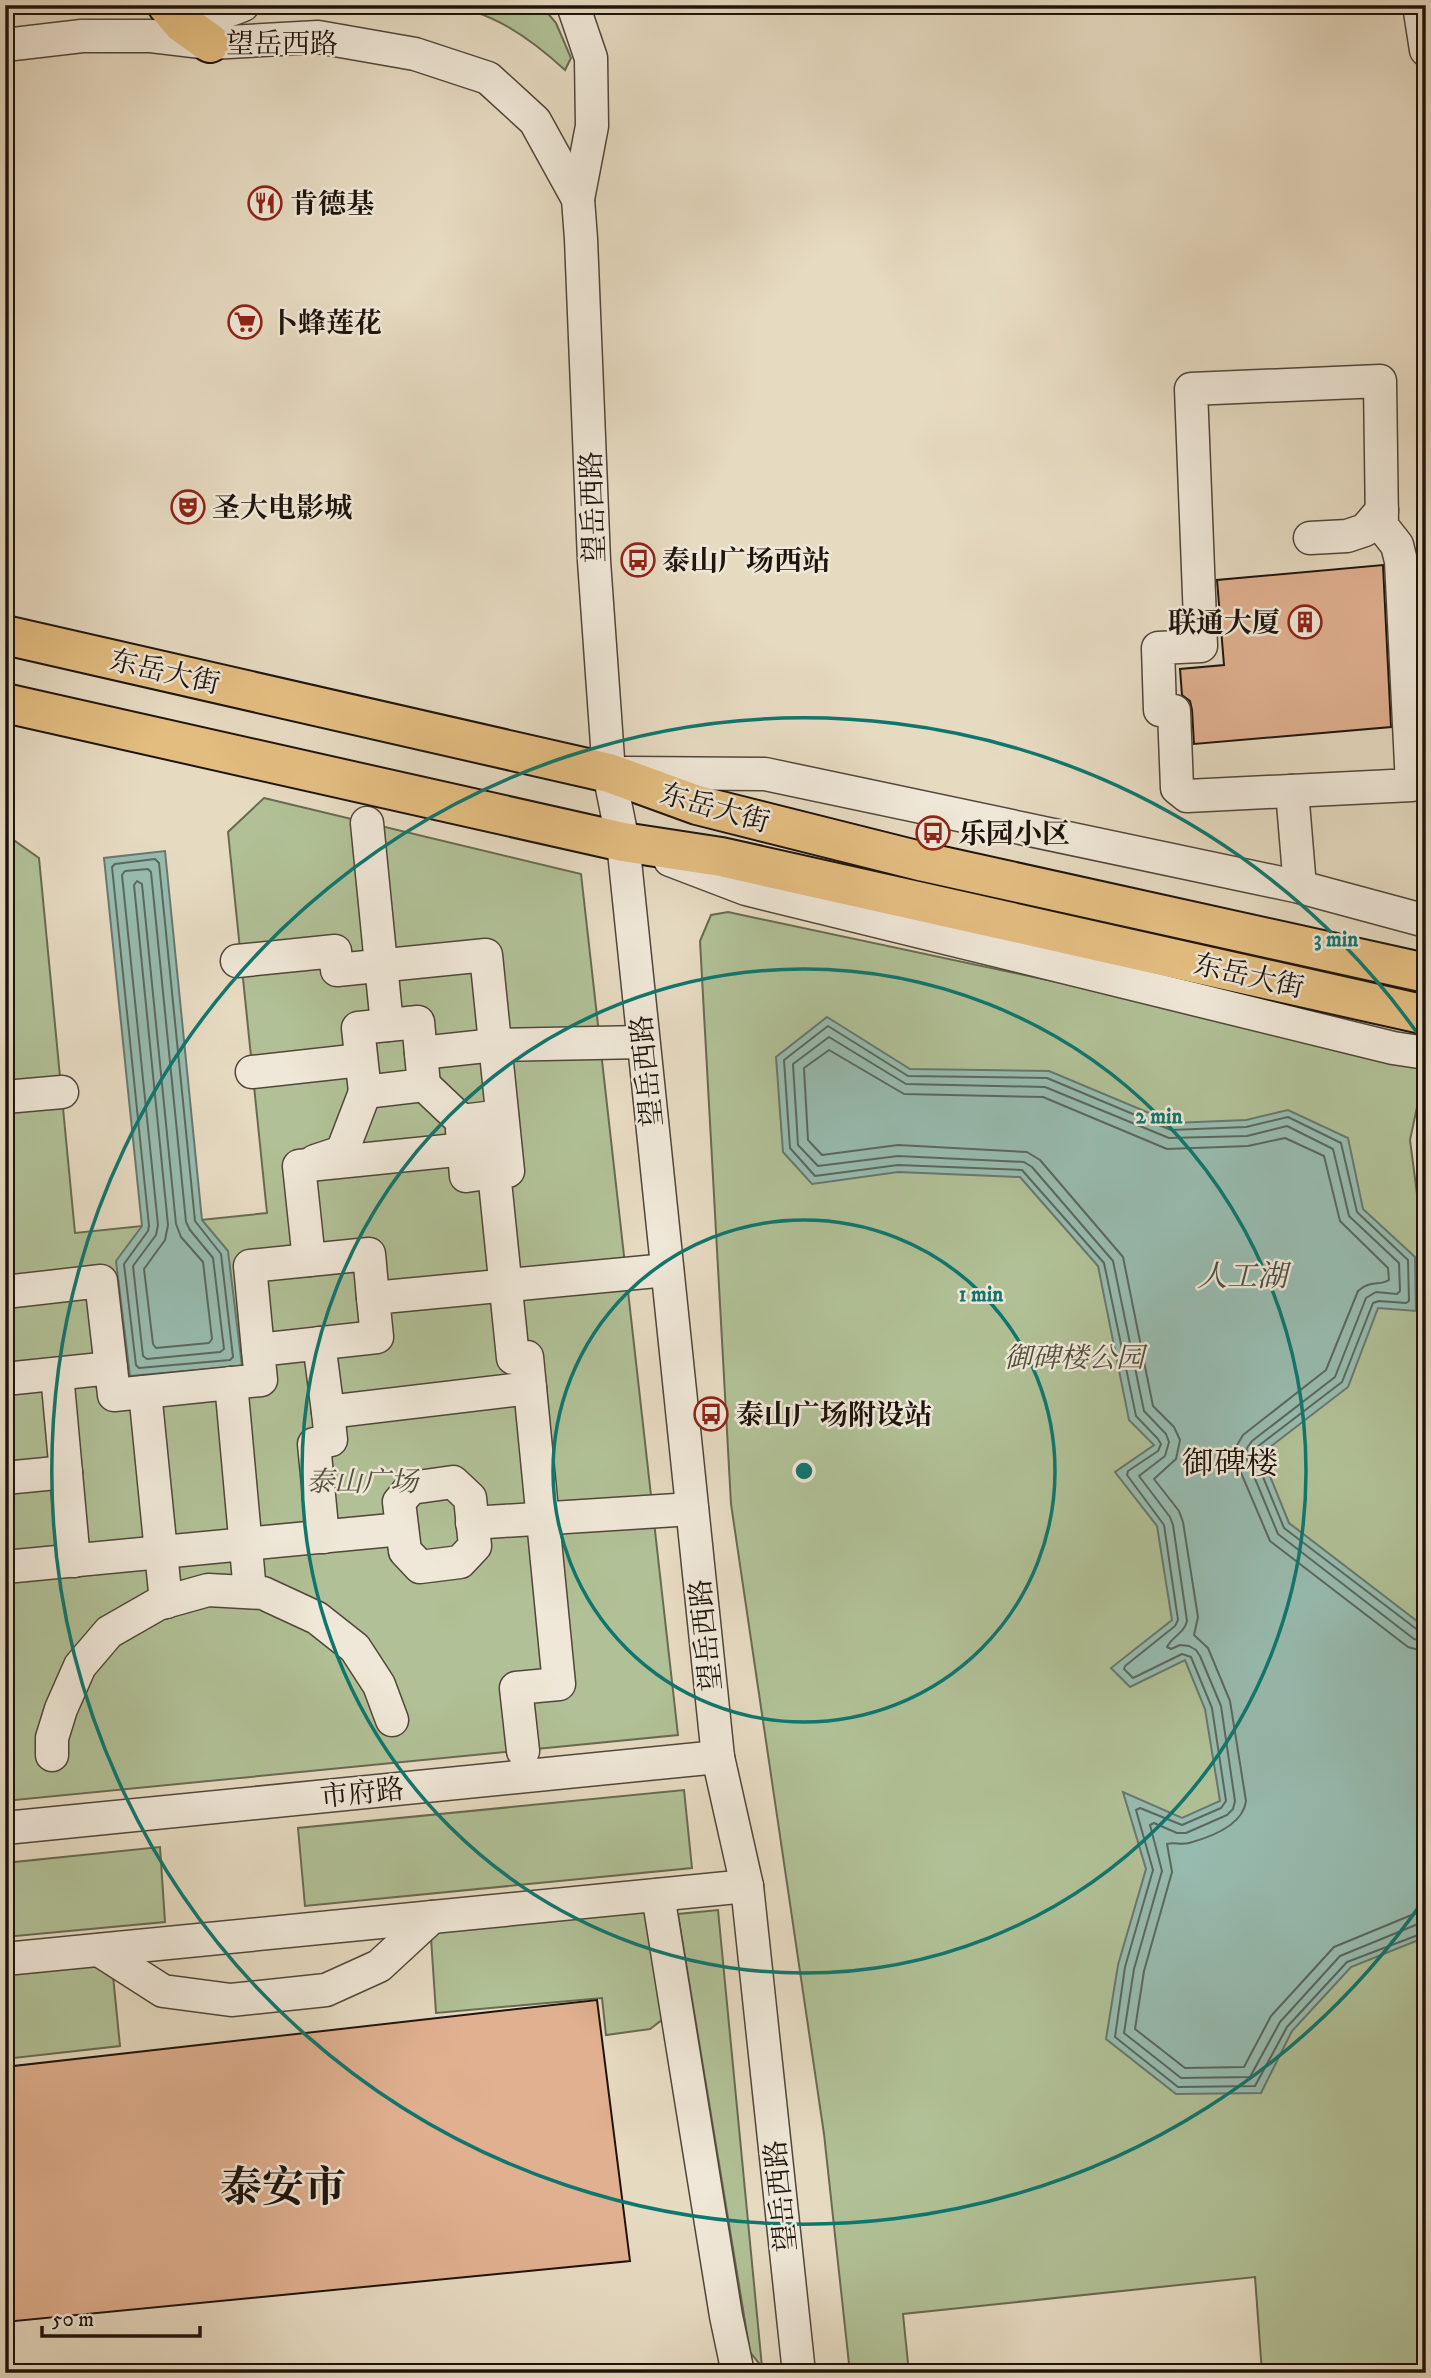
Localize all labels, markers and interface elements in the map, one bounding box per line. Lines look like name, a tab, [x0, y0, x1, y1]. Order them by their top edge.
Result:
street label: 望岳西路	[226, 27, 338, 62]
restaurant icon: 肯德基	[246, 184, 284, 222]
place label: 肯德基	[290, 187, 374, 222]
supermarket icon: 卜蜂莲花	[226, 303, 264, 341]
place label: 卜蜂莲花	[270, 306, 382, 341]
street label: 望岳西路	[574, 450, 613, 564]
theatre icon: 圣大电影城	[169, 488, 207, 526]
place label: 圣大电影城	[212, 491, 352, 526]
bus stop icon: 泰山广场西站	[619, 541, 657, 579]
place label: 泰山广场西站	[662, 544, 830, 579]
building icon: 联通大厦	[1286, 603, 1324, 641]
place label: 联通大厦	[1168, 606, 1280, 641]
street label: 东岳大街	[106, 643, 223, 702]
street label: 东岳大街	[656, 776, 773, 841]
bus stop icon: 乐园小区	[914, 814, 952, 852]
place label: 乐园小区	[958, 817, 1070, 852]
text: 3 min	[1314, 927, 1359, 953]
street label: 东岳大街	[1190, 947, 1307, 1006]
street label: 望岳西路	[624, 1013, 671, 1128]
text: 2 min	[1136, 1104, 1184, 1130]
water label: 人工湖	[1197, 1259, 1292, 1296]
text: 1 min	[959, 1282, 1004, 1308]
park label: 御碑楼公园	[1004, 1341, 1148, 1376]
bus stop icon: 泰山广场附设站	[692, 1395, 730, 1433]
place label: 泰山广场附设站	[736, 1398, 932, 1433]
district label: 御碑楼	[1182, 1445, 1278, 1485]
centre of rings	[792, 1459, 816, 1483]
park label: 泰山广场	[306, 1465, 420, 1500]
street label: 望岳西路	[683, 1577, 730, 1692]
street label: 市府路	[319, 1772, 406, 1815]
street label: 望岳西路	[758, 2138, 805, 2253]
district label: 泰安市	[220, 2163, 346, 2215]
scale bar	[42, 2294, 200, 2338]
text: 50 m	[52, 2307, 94, 2333]

